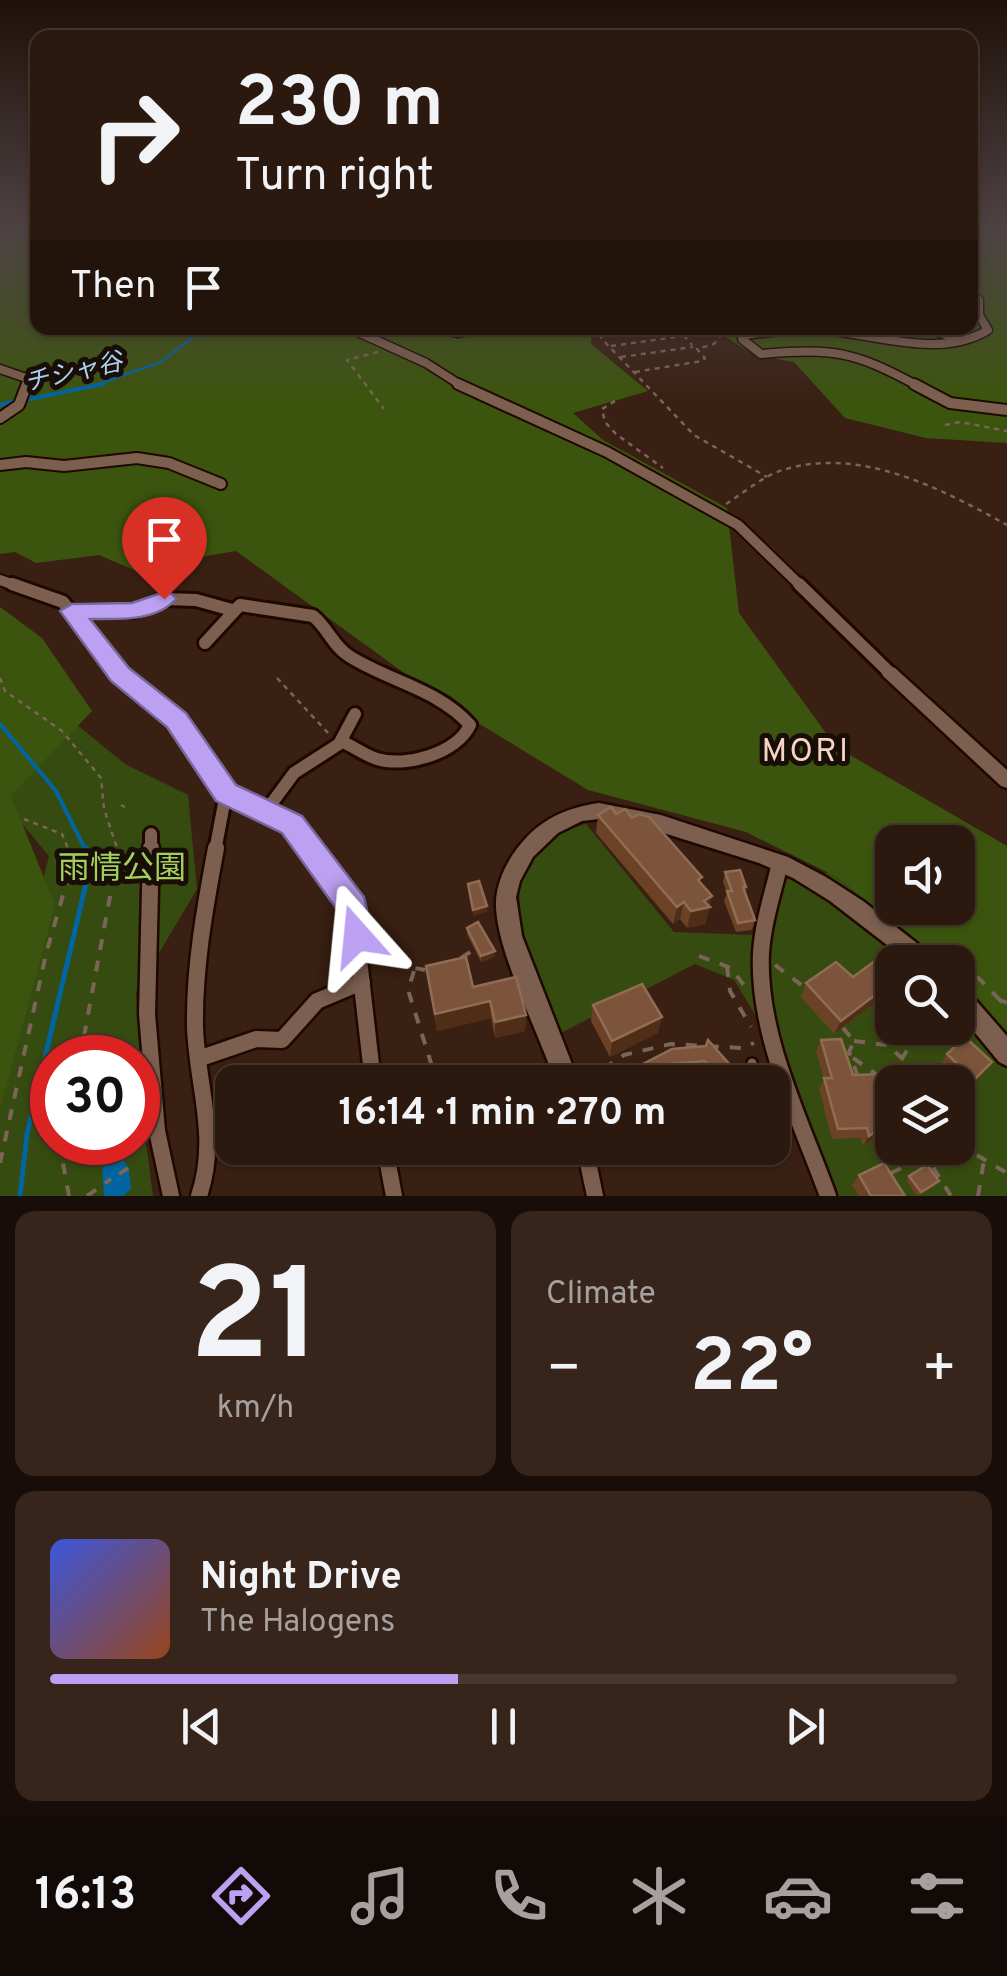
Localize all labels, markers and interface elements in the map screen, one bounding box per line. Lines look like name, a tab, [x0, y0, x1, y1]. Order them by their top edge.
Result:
text: 230 m	[235, 62, 444, 151]
icon: right	[70, 70, 200, 200]
text: Turn right	[235, 149, 434, 206]
icon: arrive	[176, 260, 231, 315]
text: Then	[70, 263, 156, 312]
water label: チシャ谷	[21, 347, 128, 401]
pin	[122, 497, 207, 600]
icon: arrive	[137, 512, 192, 567]
district label: MORI	[761, 733, 851, 773]
map controls	[875, 825, 975, 1165]
button: sound	[875, 825, 975, 925]
park label: 雨情公園	[58, 850, 186, 890]
position arrow	[305, 884, 409, 988]
button: search	[875, 945, 975, 1045]
speed limit sign: 30	[30, 1035, 160, 1165]
button: layers	[875, 1065, 975, 1165]
text: 16:14 · 1 min · 270 m	[339, 1090, 666, 1139]
text: 21	[190, 1241, 321, 1406]
text: Climate	[546, 1275, 656, 1315]
text: 22°	[690, 1323, 813, 1418]
text: −	[546, 1336, 581, 1406]
text: +	[922, 1336, 957, 1406]
text: km/h	[217, 1389, 294, 1429]
text: Night Drive	[200, 1554, 402, 1603]
text: The Halogens	[200, 1603, 395, 1643]
icon: previous	[174, 1699, 229, 1754]
icon: pause	[476, 1699, 531, 1754]
icon: next	[778, 1699, 833, 1754]
icon: directions	[206, 1861, 276, 1931]
icon: music	[345, 1861, 415, 1931]
icon: phone	[484, 1861, 554, 1931]
icon: climate	[624, 1861, 694, 1931]
icon: car	[763, 1861, 833, 1931]
icon: filters	[902, 1861, 972, 1931]
text: 16:13	[35, 1868, 136, 1925]

